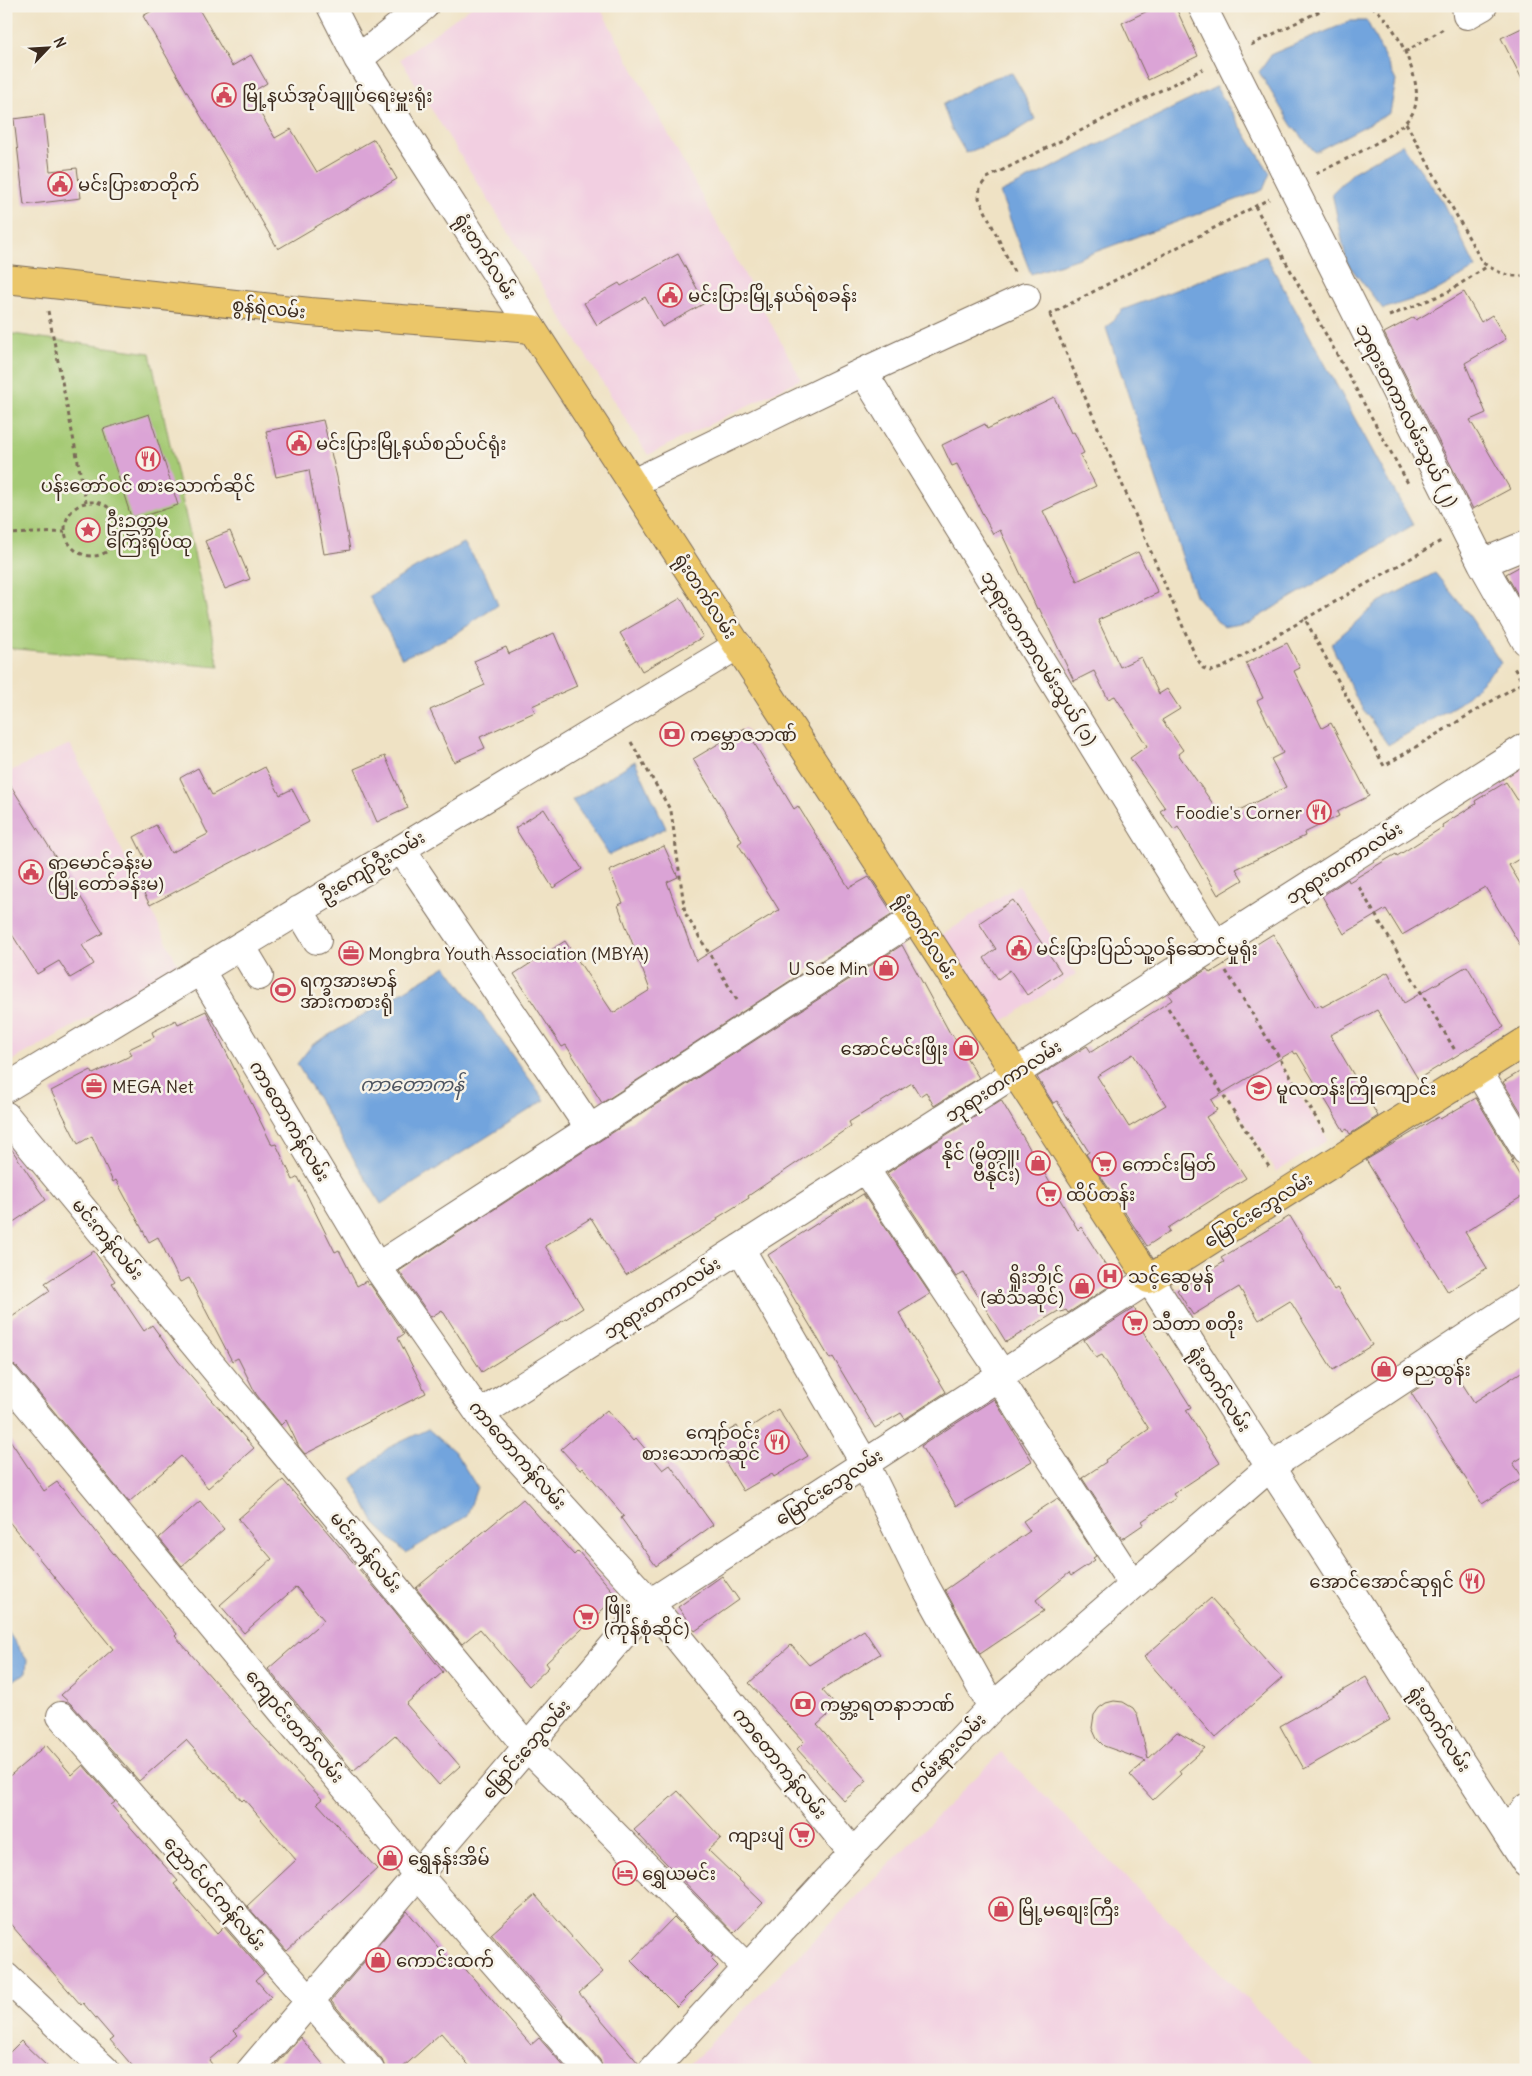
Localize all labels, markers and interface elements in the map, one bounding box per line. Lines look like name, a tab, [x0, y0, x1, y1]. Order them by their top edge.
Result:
north arrow	[22, 22, 72, 72]
text: N	[50, 34, 70, 51]
public building icon: မြို့နယ်အုပ်ချူပ်ရေးမှူးရုံး	[211, 82, 237, 108]
place label: မြို့နယ်အုပ်ချူပ်ရေးမှူးရုံး	[242, 82, 433, 111]
public building icon: မင်းပြားစာတိုက်	[47, 171, 73, 197]
place label: မင်းပြားစာတိုက်	[78, 171, 200, 200]
street label: ရုံးတက်လမ်း	[446, 208, 523, 305]
public building icon: မင်းပြားမြို့နယ်ရဲစခန်း	[657, 282, 683, 308]
place label: မင်းပြားမြို့နယ်ရဲစခန်း	[688, 282, 857, 311]
street label: စွန်ရဲလမ်း	[231, 292, 307, 327]
street label: ဘုရားတကာလမ်းသွယ် (၂)	[1347, 319, 1464, 512]
public building icon: မင်းပြားမြို့နယ်စည်ပင်ရုံး	[286, 430, 312, 456]
place label: မင်းပြားမြို့နယ်စည်ပင်ရုံး	[316, 430, 506, 459]
restaurant icon: ပန်းတော်ဝင် စားသောက်ဆိုင်	[135, 446, 161, 472]
place label: ပန်းတော်ဝင် စားသောက်ဆိုင်	[41, 472, 255, 501]
place label: ဦးဥတ္တမ ကြေးရုပ်ထု	[106, 509, 192, 557]
place icon: ဦးဥတ္တမ ကြေးရုပ်ထု	[75, 517, 101, 543]
street label: ရုံးတက်လမ်း	[666, 548, 743, 645]
street label: ဘုရားတကာလမ်းသွယ် (၁)	[973, 566, 1103, 752]
bank icon: ကမ္ဘောဇဘဏ်	[659, 721, 685, 747]
place label: ကမ္ဘောဇဘဏ်	[690, 722, 797, 750]
restaurant icon: Foodie's Corner	[1306, 799, 1332, 825]
place label: Foodie's Corner	[1176, 801, 1303, 824]
street label: ဘုရားတကာလမ်း	[1281, 816, 1409, 913]
street label: ဦးကျော်ဦးလမ်း	[315, 825, 431, 910]
place label: ရာမောင်ခန်းမ (မြို့တော်ခန်းမ)	[48, 850, 164, 899]
public building icon: ရာမောင်ခန်းမ (မြို့တော်ခန်းမ)	[18, 859, 44, 885]
street label: ရုံးတက်လမ်း	[886, 888, 963, 985]
public building icon: မင်းပြားပြည်သူ့ဝန်ဆောင်မှုရုံး	[1006, 935, 1032, 961]
place label: မင်းပြားပြည်သူ့ဝန်ဆောင်မှုရုံး	[1036, 936, 1258, 964]
office icon: Mongbra Youth Association (MBYA)	[338, 940, 364, 966]
place label: Mongbra Youth Association (MBYA)	[368, 942, 649, 965]
shop icon: U Soe Min	[873, 955, 899, 981]
place label: U Soe Min	[788, 957, 868, 980]
place label: ရက္ခအားမာန် အားကစားရုံ	[300, 968, 397, 1017]
sports icon: ရက္ခအားမာန် အားကစားရုံ	[270, 977, 296, 1003]
street label: ဘုရားတကာလမ်း	[940, 1034, 1068, 1131]
place label: အောင်မင်းဖြိုး	[840, 1035, 948, 1064]
shop icon: အောင်မင်းဖြိုး	[953, 1035, 979, 1061]
street label: ကာတောကန်လမ်း	[241, 1056, 336, 1188]
water label: ကာတောကန်	[360, 1071, 467, 1100]
office icon: MEGA Net	[81, 1073, 107, 1099]
place label: MEGA Net	[112, 1075, 194, 1098]
school or university icon: မူလတန်းကြိုကျောင်း	[1246, 1075, 1272, 1101]
place label: မူလတန်းကြိုကျောင်း	[1276, 1075, 1436, 1104]
place label: နိုင် (မိတ္တူ၊ ဗီနိုင်း)	[942, 1140, 1020, 1190]
shop icon: နိုင် (မိတ္တူ၊ ဗီနိုင်း)	[1025, 1150, 1051, 1176]
supermarket icon: ကောင်းမြတ်	[1091, 1151, 1117, 1177]
place label: ကောင်းမြတ်	[1122, 1152, 1216, 1180]
street label: မြောင်းဘွေလမ်း	[1199, 1167, 1319, 1256]
supermarket icon: ထိပ်တန်း	[1036, 1181, 1062, 1207]
place label: ထိပ်တန်း	[1066, 1181, 1135, 1210]
street label: မင်းကန်လမ်း	[64, 1193, 149, 1287]
street label: ဘုရားတကာလမ်း	[599, 1251, 727, 1348]
place label: ရှိုးဘွိုင် (ဆံသဆိုင်)	[981, 1263, 1064, 1313]
hospital icon: သင့်ဆွေမွန်	[1097, 1263, 1123, 1289]
place label: သင့်ဆွေမွန်	[1128, 1264, 1214, 1292]
shop icon: ရှိုးဘွိုင် (ဆံသဆိုင်)	[1069, 1273, 1095, 1299]
supermarket icon: သီတာ စတိိုး	[1122, 1310, 1148, 1336]
place label: သီတာ စတိိုး	[1152, 1310, 1244, 1339]
street label: ရုံးတက်လမ်း	[1180, 1341, 1257, 1438]
shop icon: ဓညထွန်း	[1371, 1356, 1397, 1382]
place label: ဓညထွန်း	[1402, 1357, 1471, 1385]
street label: ကာတောကန်လမ်း	[461, 1395, 572, 1517]
place label: ကျော်ဝင်း စားသောက်ဆိုင်	[642, 1420, 760, 1469]
restaurant icon: ကျော်ဝင်း စားသောက်ဆိုင်	[764, 1429, 790, 1455]
street label: မြောင်းဘွေလမ်း	[770, 1443, 889, 1534]
street label: မင်းကန်လမ်း	[322, 1506, 407, 1600]
restaurant icon: အောင်အောင်ဆုရှင်	[1459, 1568, 1485, 1594]
place label: အောင်အောင်ဆုရှင်	[1309, 1569, 1454, 1597]
place label: ဖြိုး (ကုန်စုံဆိုင်)	[604, 1594, 690, 1644]
supermarket icon: ဖြိုး (ကုန်စုံဆိုင်)	[573, 1604, 599, 1630]
street label: ကျောင်းတက်လမ်း	[238, 1664, 350, 1790]
street label: ရုံးတက်လမ်း	[1400, 1681, 1477, 1778]
bank icon: ကမ္ဘာ့ရတနာဘဏ်	[790, 1691, 816, 1717]
place label: ကမ္ဘာ့ရတနာဘဏ်	[820, 1692, 955, 1720]
street label: မြောင်းဘွေလမ်း	[476, 1694, 578, 1806]
street label: ကာတောကန်လမ်း	[725, 1702, 833, 1826]
street label: ကမ်းနားလမ်း	[903, 1708, 994, 1800]
supermarket icon: ကျားပျံ	[789, 1822, 815, 1848]
place label: ကျားပျံ	[728, 1824, 784, 1851]
street label: ညောင်ပင်ကန်လမ်း	[156, 1830, 272, 1958]
shop icon: ရွှေနန်းအိမ်	[377, 1845, 403, 1871]
place label: ရွှေနန်းအိမ်	[408, 1845, 490, 1874]
hotel icon: ရွှေယမင်း	[612, 1860, 638, 1886]
place label: ရွှေယမင်း	[642, 1861, 716, 1889]
shop icon: မြို့မစျေးကြီး	[988, 1896, 1014, 1922]
place label: မြို့မစျေးကြီး	[1018, 1896, 1120, 1925]
shop icon: ကောင်းထက်	[365, 1947, 391, 1973]
place label: ကောင်းထက်	[396, 1948, 494, 1972]

